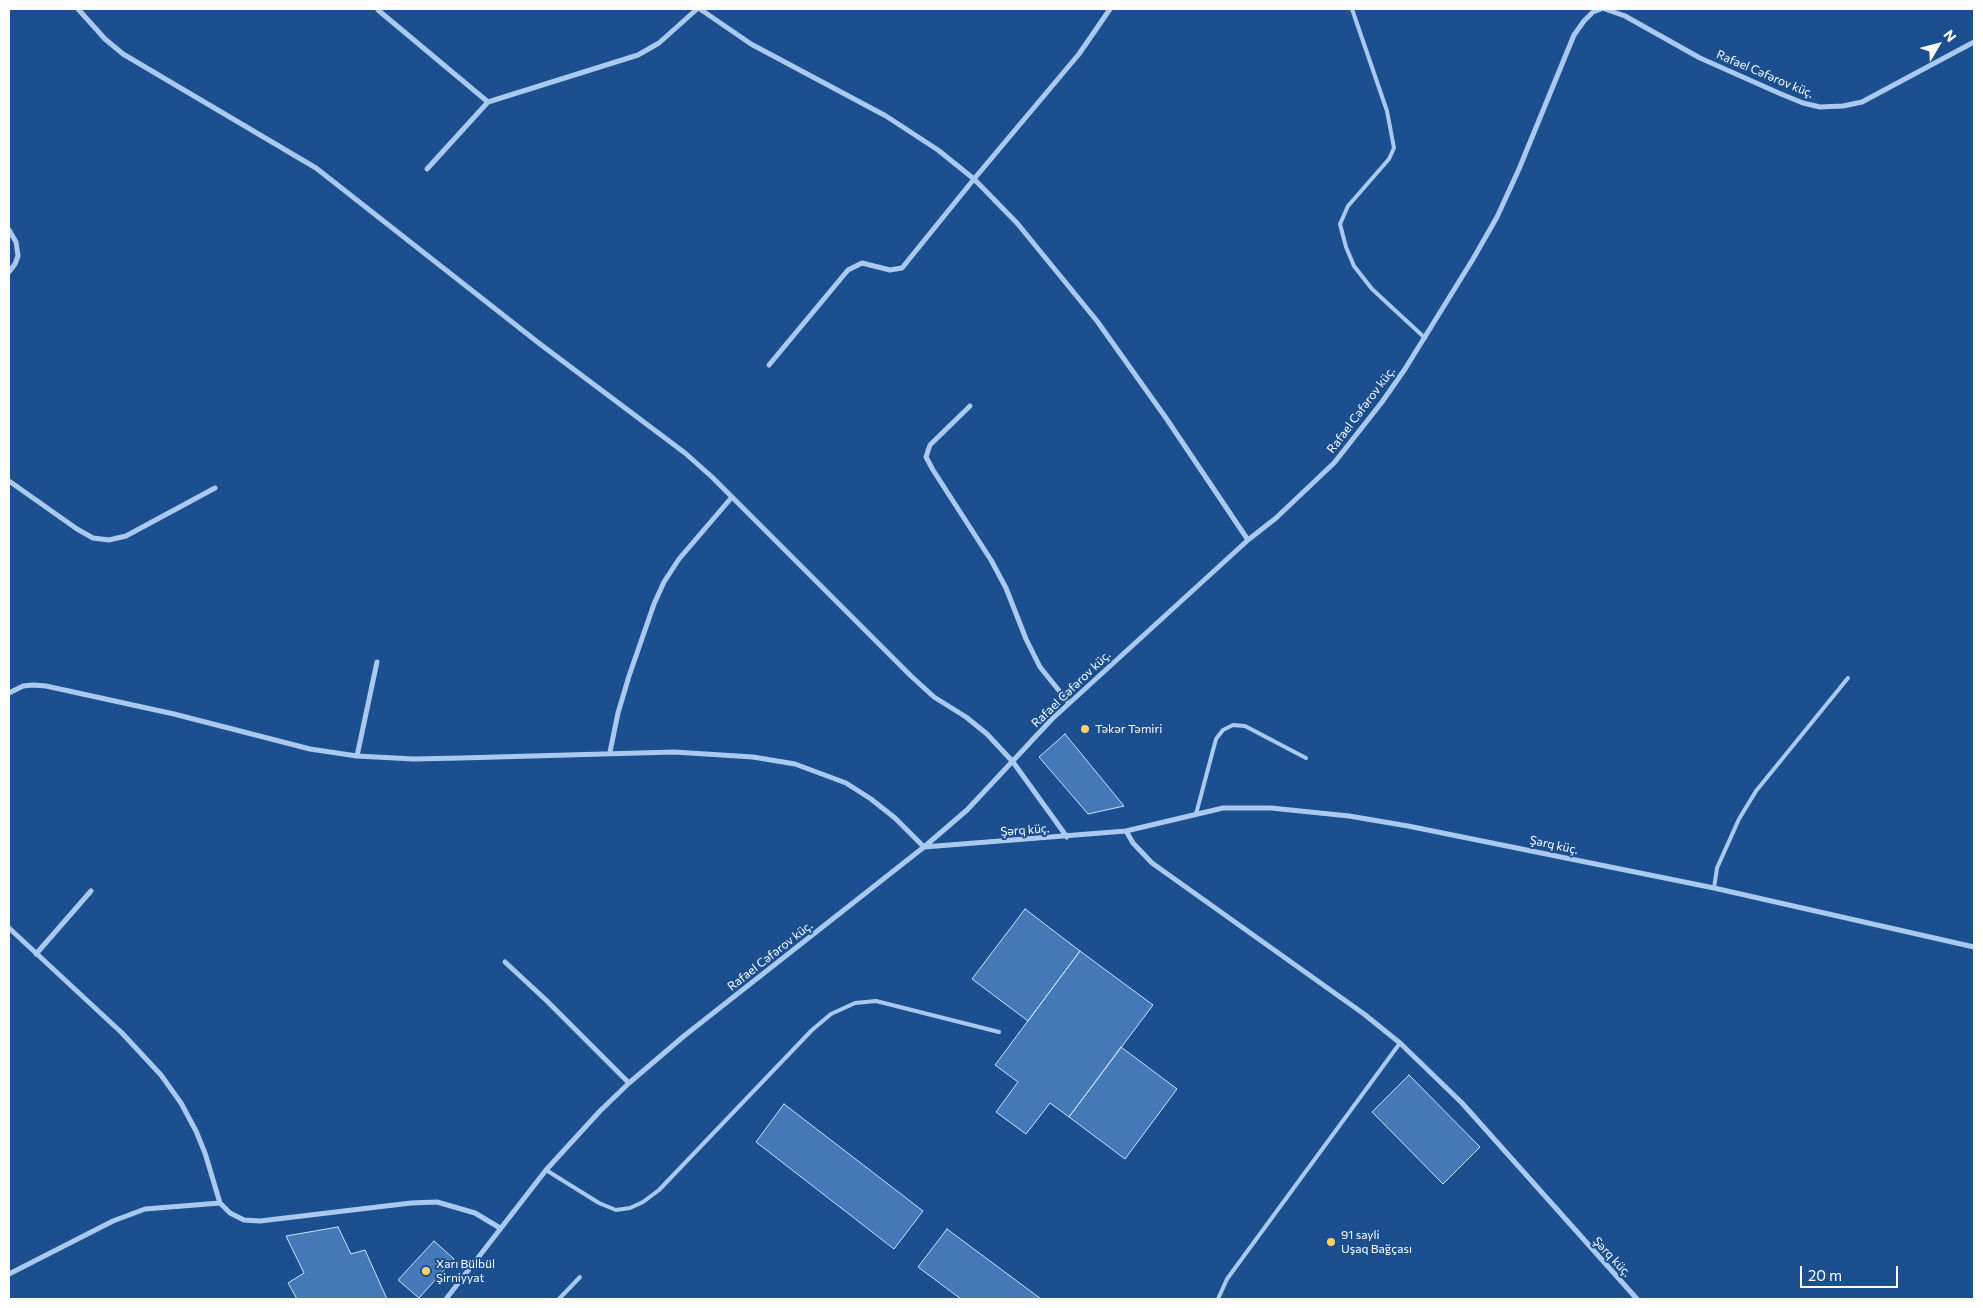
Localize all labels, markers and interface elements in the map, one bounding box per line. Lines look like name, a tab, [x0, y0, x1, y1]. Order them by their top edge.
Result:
north arrow	[1913, 20, 1963, 70]
text: N	[1940, 26, 1960, 45]
street label: Rafael Cəfərov küç.	[1714, 47, 1816, 101]
street label: Rafael Cəfərov küç.	[1324, 364, 1398, 456]
street label: Rafael Cəfərov küç.	[1029, 648, 1113, 730]
place label: Təkər Təmiri	[1095, 722, 1162, 736]
marker: Təkər Təmiri	[1079, 723, 1091, 735]
street label: Şərq küç.	[1000, 821, 1050, 839]
street label: Şərq küç.	[1528, 833, 1580, 857]
street label: Rafael Cəfərov küç.	[724, 918, 816, 994]
place label: 91 sayli Uşaq Bağçası	[1341, 1228, 1412, 1256]
street label: Şərq küç.	[1590, 1234, 1634, 1280]
marker: 91 sayli Uşaq Bağçası	[1325, 1236, 1337, 1248]
scale bar	[1803, 1256, 1900, 1288]
place label: Xarı Bülbül Şirniyyat	[436, 1257, 495, 1285]
marker: Xarı Bülbül Şirniyyat	[420, 1265, 432, 1277]
text: 20 m	[1808, 1266, 1842, 1284]

